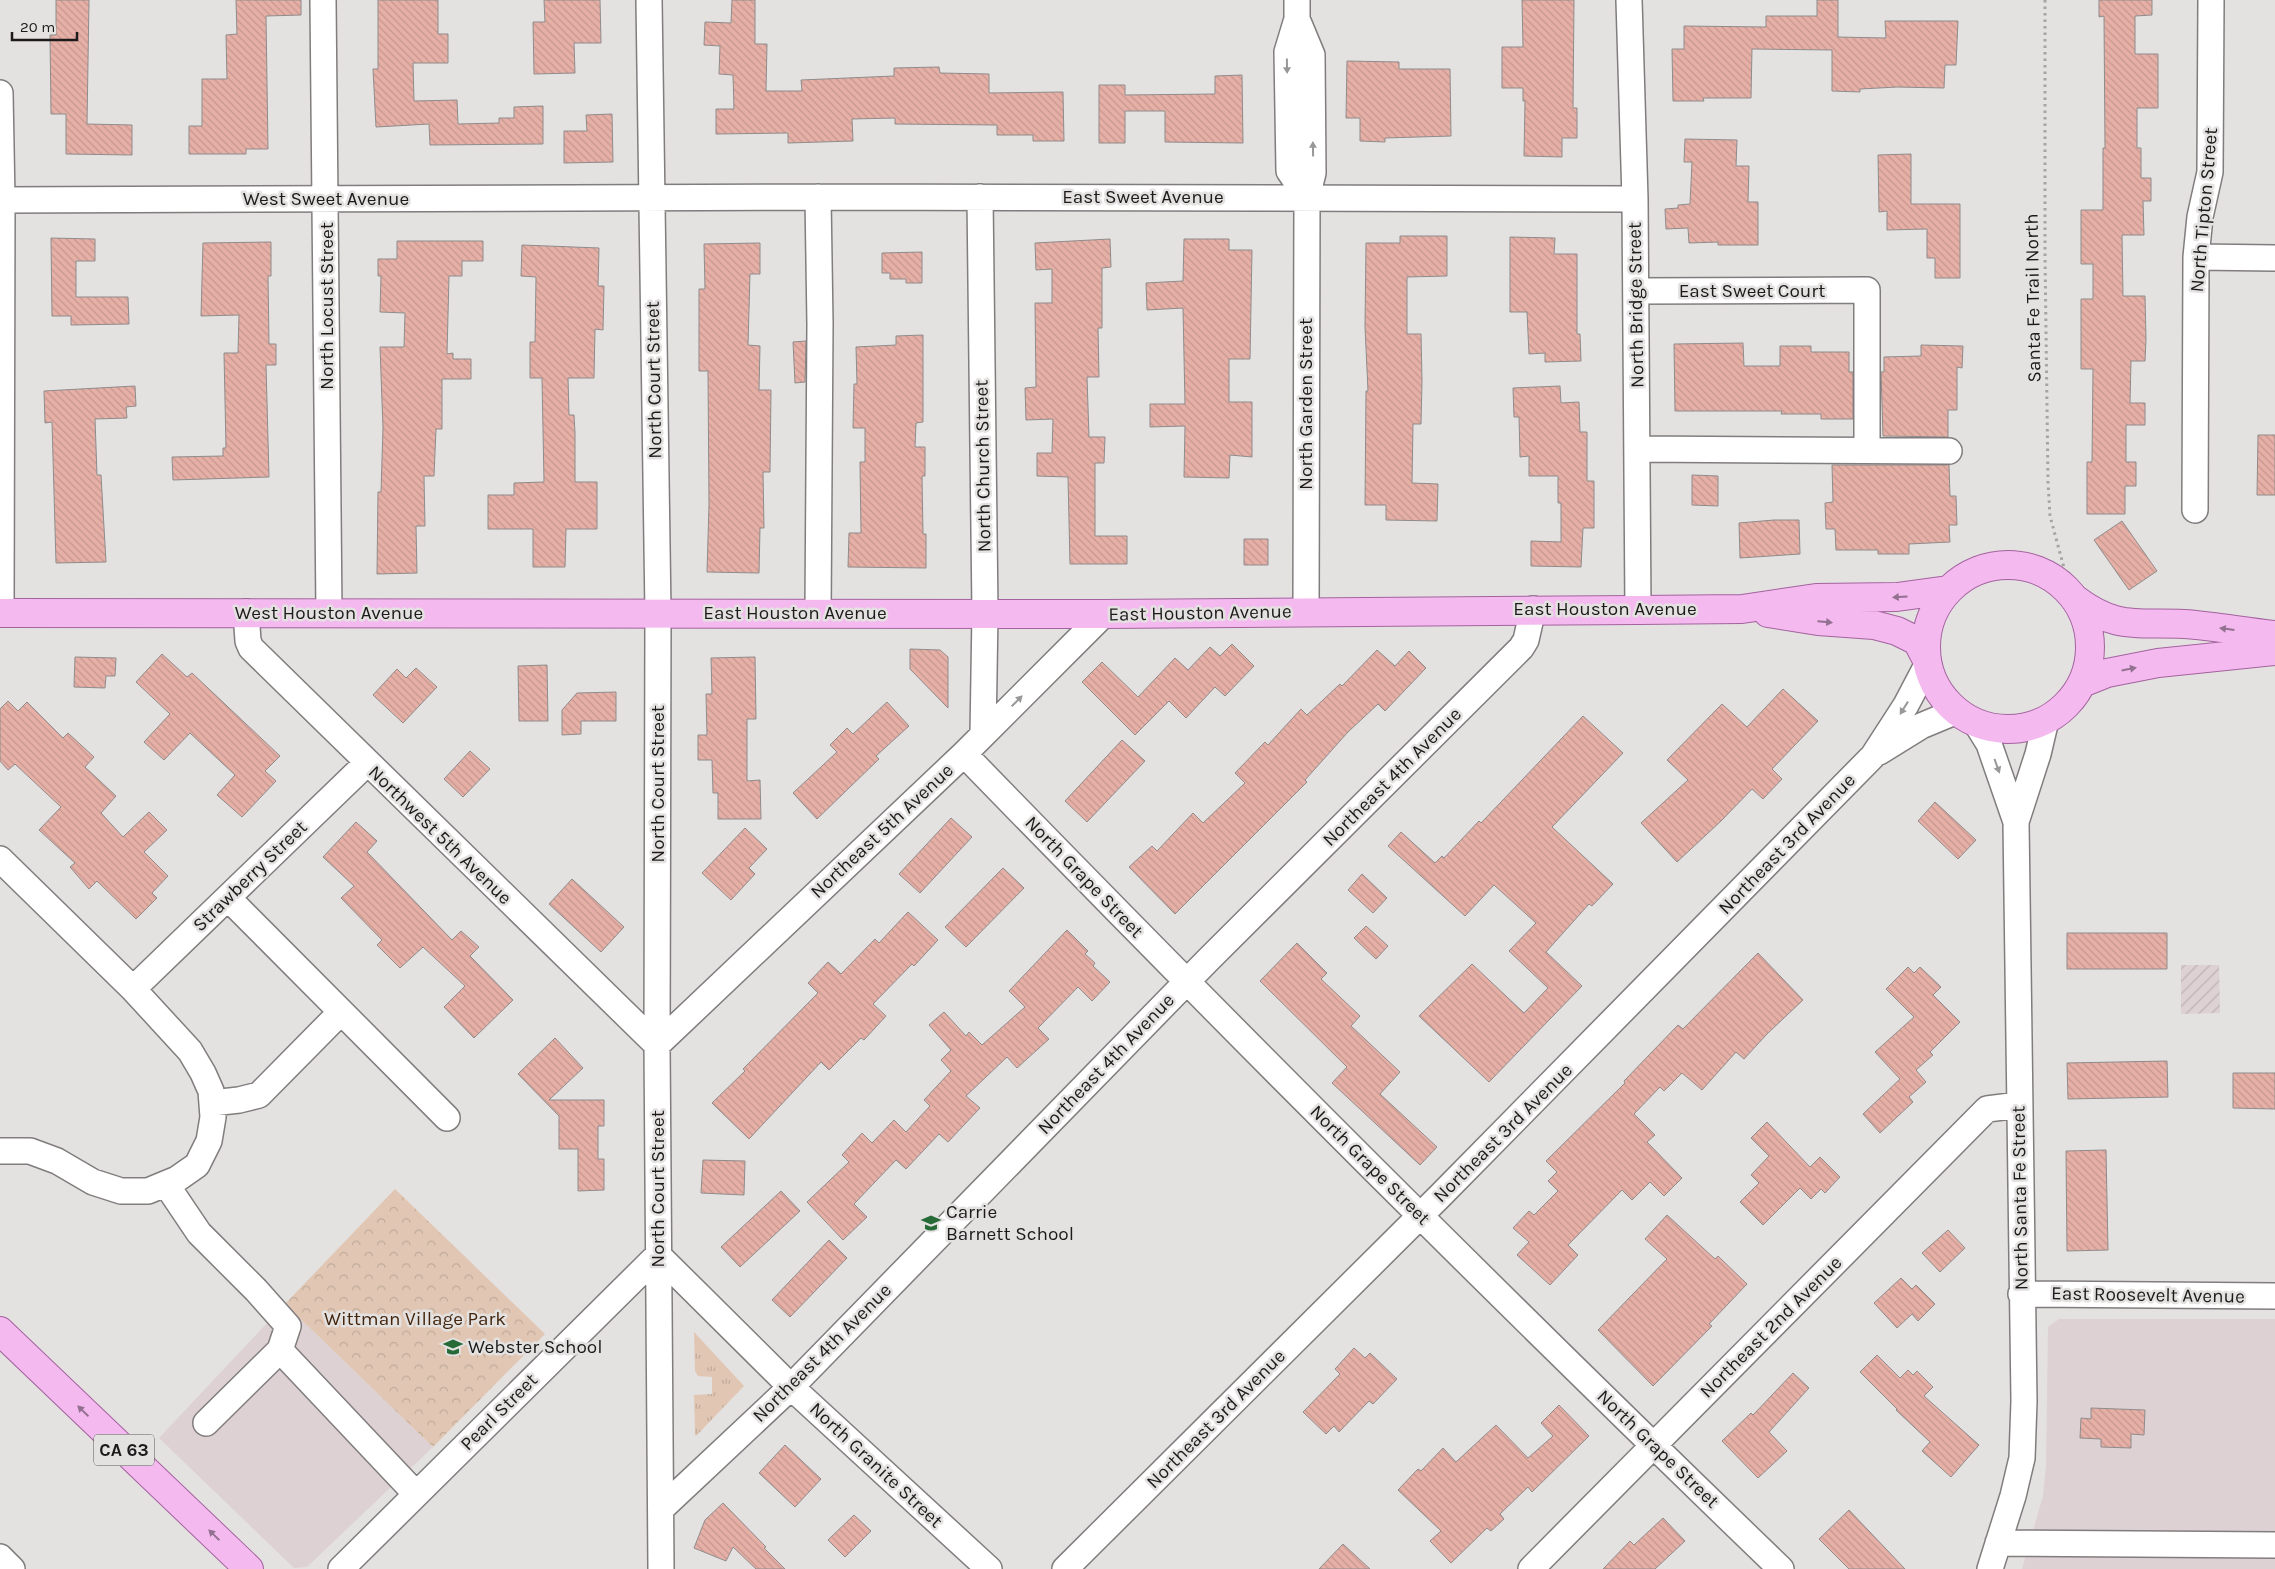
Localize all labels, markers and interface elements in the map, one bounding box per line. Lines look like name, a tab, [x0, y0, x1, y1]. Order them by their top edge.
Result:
scale bar	[12, 10, 78, 42]
text: 20 m	[20, 18, 55, 36]
one-way arrow	[1283, 59, 1291, 75]
street label: North Tipton Street	[2186, 127, 2222, 293]
one-way arrow	[1309, 141, 1317, 157]
street label: East Sweet Avenue	[1062, 186, 1224, 208]
street label: West Sweet Avenue	[243, 188, 409, 210]
street label: Santa Fe Trail North	[2021, 213, 2045, 383]
street label: North Locust Street	[316, 222, 338, 390]
street label: North Bridge Street	[1624, 222, 1648, 388]
street label: East Sweet Court	[1679, 280, 1825, 302]
street label: North Court Street	[642, 301, 666, 459]
street label: North Garden Street	[1295, 318, 1317, 490]
street label: North Church Street	[970, 379, 996, 553]
one-way arrow	[1892, 593, 1908, 601]
street label: East Houston Avenue	[1513, 598, 1697, 620]
street label: East Houston Avenue	[1108, 600, 1292, 626]
street label: West Houston Avenue	[235, 602, 423, 624]
street label: East Houston Avenue	[703, 602, 887, 624]
one-way arrow	[1817, 618, 1833, 626]
one-way arrow	[2218, 625, 2234, 633]
one-way arrow	[2121, 665, 2136, 673]
one-way arrow	[1011, 695, 1023, 707]
one-way arrow	[1899, 701, 1909, 714]
street label: Northeast 4th Avenue	[1318, 703, 1466, 851]
street label: North Court Street	[647, 705, 669, 863]
street label: Northeast 5th Avenue	[806, 759, 958, 903]
one-way arrow	[1993, 759, 2001, 774]
street label: Northwest 5th Avenue	[364, 761, 516, 909]
street label: Northeast 3rd Avenue	[1714, 769, 1860, 919]
street label: North Grape Street	[1020, 812, 1148, 942]
street label: Strawberry Street	[188, 816, 312, 936]
street label: Northeast 4th Avenue	[1033, 989, 1179, 1139]
street label: Northeast 3rd Avenue	[1429, 1059, 1577, 1207]
street label: North Grape Street	[1305, 1100, 1435, 1230]
street label: North Santa Fe Street	[2007, 1105, 2033, 1291]
street label: North Court Street	[647, 1110, 669, 1268]
place label: Carrie Barnett School	[946, 1201, 1074, 1245]
school or university icon: Carrie Barnett School	[920, 1212, 942, 1234]
street label: Northeast 2nd Avenue	[1696, 1252, 1846, 1402]
street label: Northeast 4th Avenue	[748, 1279, 896, 1427]
street label: East Roosevelt Avenue	[2051, 1282, 2245, 1308]
park label: Wittman Village Park	[324, 1308, 506, 1330]
school or university icon: Webster School	[442, 1336, 464, 1358]
place label: Webster School	[468, 1336, 603, 1358]
street label: Northeast 3rd Avenue	[1142, 1345, 1290, 1493]
street label: Pearl Street	[456, 1369, 542, 1455]
street label: North Grape Street	[1593, 1385, 1723, 1513]
street label: North Granite Street	[805, 1398, 947, 1532]
one-way arrow	[78, 1405, 90, 1417]
road number: CA 63	[94, 1434, 154, 1466]
one-way arrow	[208, 1529, 220, 1541]

